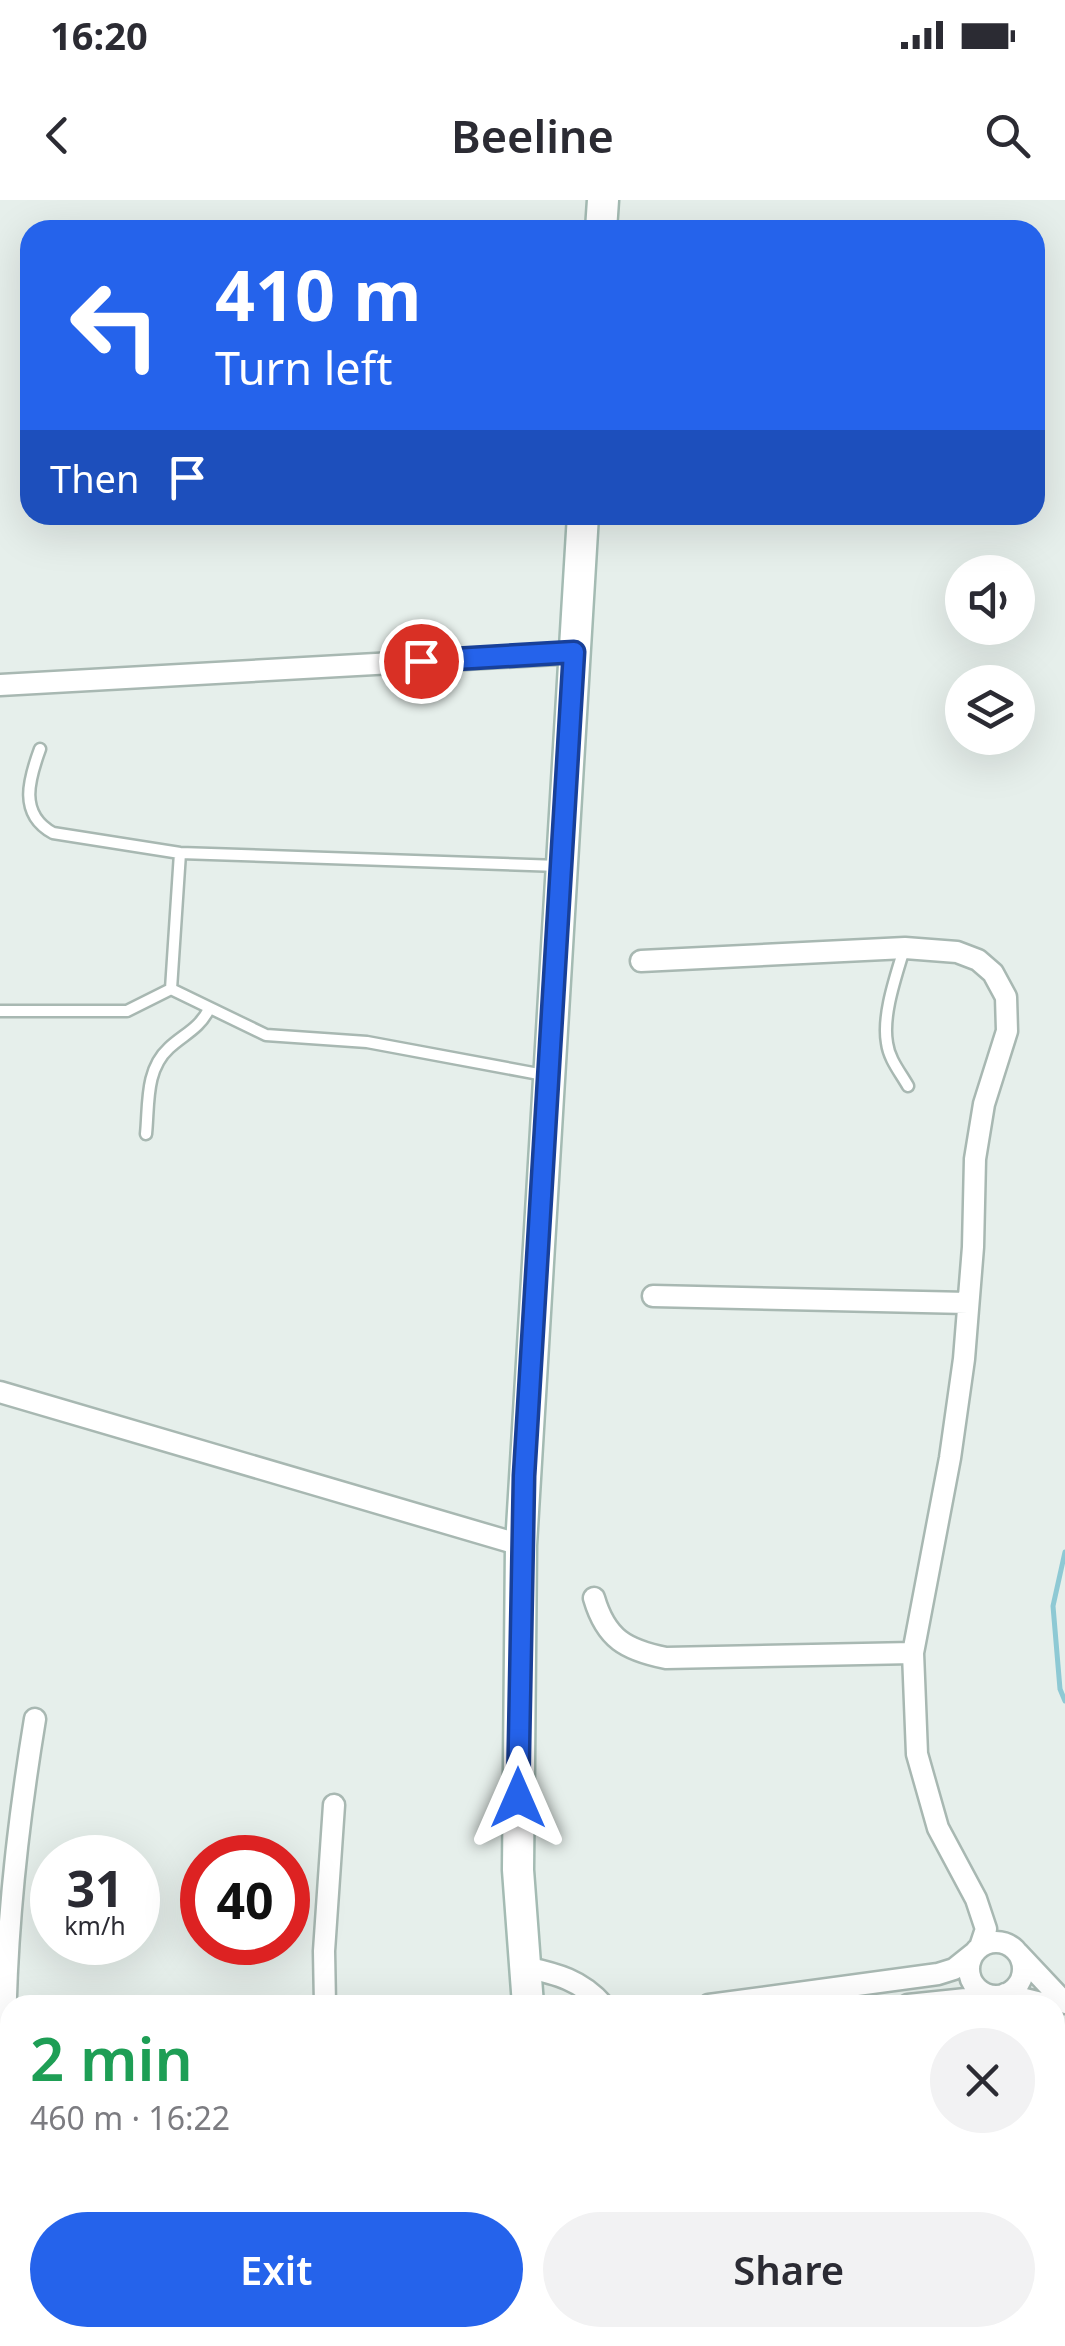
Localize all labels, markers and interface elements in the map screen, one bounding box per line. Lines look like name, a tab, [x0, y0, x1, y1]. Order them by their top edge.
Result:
text: 16:20	[50, 9, 148, 61]
text: Beeline	[451, 105, 614, 166]
icon: back	[30, 108, 85, 163]
icon: search	[980, 108, 1035, 163]
text: 410 m	[215, 246, 422, 342]
icon: left	[50, 260, 180, 390]
text: Turn left	[215, 337, 392, 398]
icon: arrive	[160, 450, 215, 505]
text: Then	[50, 452, 140, 504]
map controls	[945, 555, 1035, 755]
button: sound	[945, 555, 1035, 645]
pin	[379, 619, 464, 704]
icon: arrive	[394, 634, 449, 689]
button: layers	[945, 665, 1035, 755]
position arrow	[466, 1746, 570, 1850]
speed limit sign: 40	[180, 1835, 310, 1965]
text: 31	[66, 1854, 124, 1922]
text: km/h	[64, 1908, 126, 1942]
text: 2 min	[30, 2017, 193, 2099]
button: close	[930, 2028, 1035, 2133]
text: 460 m · 16:22	[30, 2096, 230, 2139]
button: Exit	[30, 2212, 523, 2327]
button: Share	[543, 2212, 1035, 2327]

